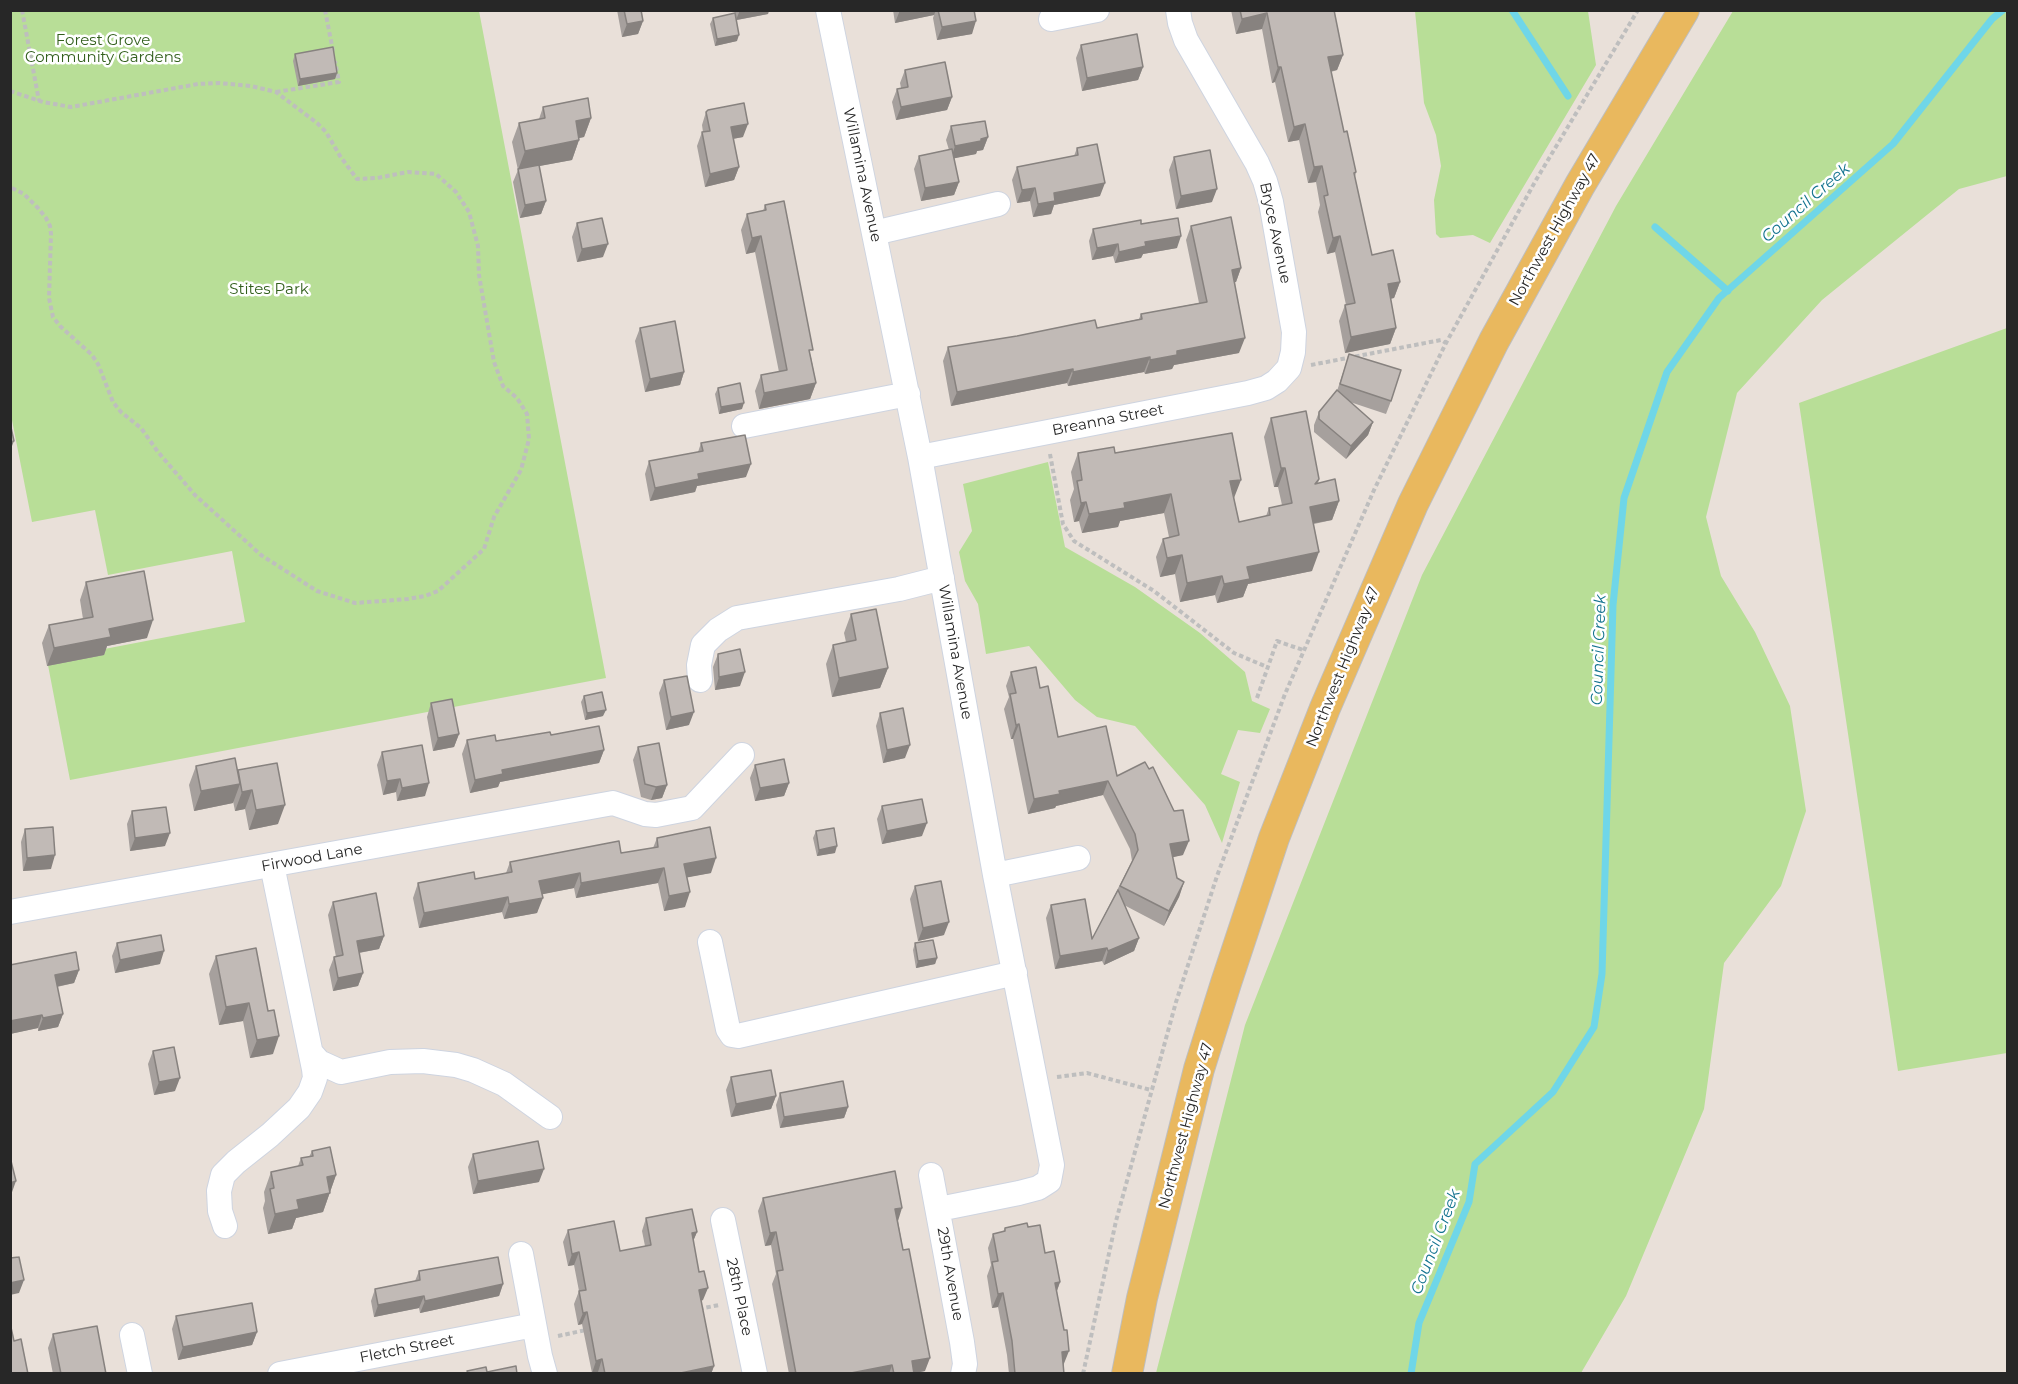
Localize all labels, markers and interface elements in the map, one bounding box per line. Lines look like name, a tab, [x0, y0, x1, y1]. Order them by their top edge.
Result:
park label: Forest Grove Community Gardens	[25, 32, 181, 67]
street label: Willamina Avenue	[839, 106, 885, 244]
street label: Northwest Highway 47	[1506, 151, 1604, 309]
water label: Council Creek	[1758, 159, 1854, 247]
street label: Bryce Avenue	[1255, 181, 1295, 285]
park label: Stites Park	[229, 281, 309, 299]
street label: Breanna Street	[1051, 400, 1165, 440]
street label: Willamina Avenue	[934, 583, 976, 721]
street label: Northwest Highway 47	[1303, 584, 1383, 750]
water label: Council Creek	[1587, 594, 1611, 706]
street label: Firwood Lane	[260, 840, 364, 876]
street label: Northwest Highway 47	[1155, 1041, 1217, 1211]
water label: Council Creek	[1407, 1187, 1465, 1297]
street label: 29th Avenue	[933, 1226, 967, 1322]
street label: 28th Place	[722, 1256, 756, 1338]
street label: Fletch Street	[358, 1331, 456, 1367]

